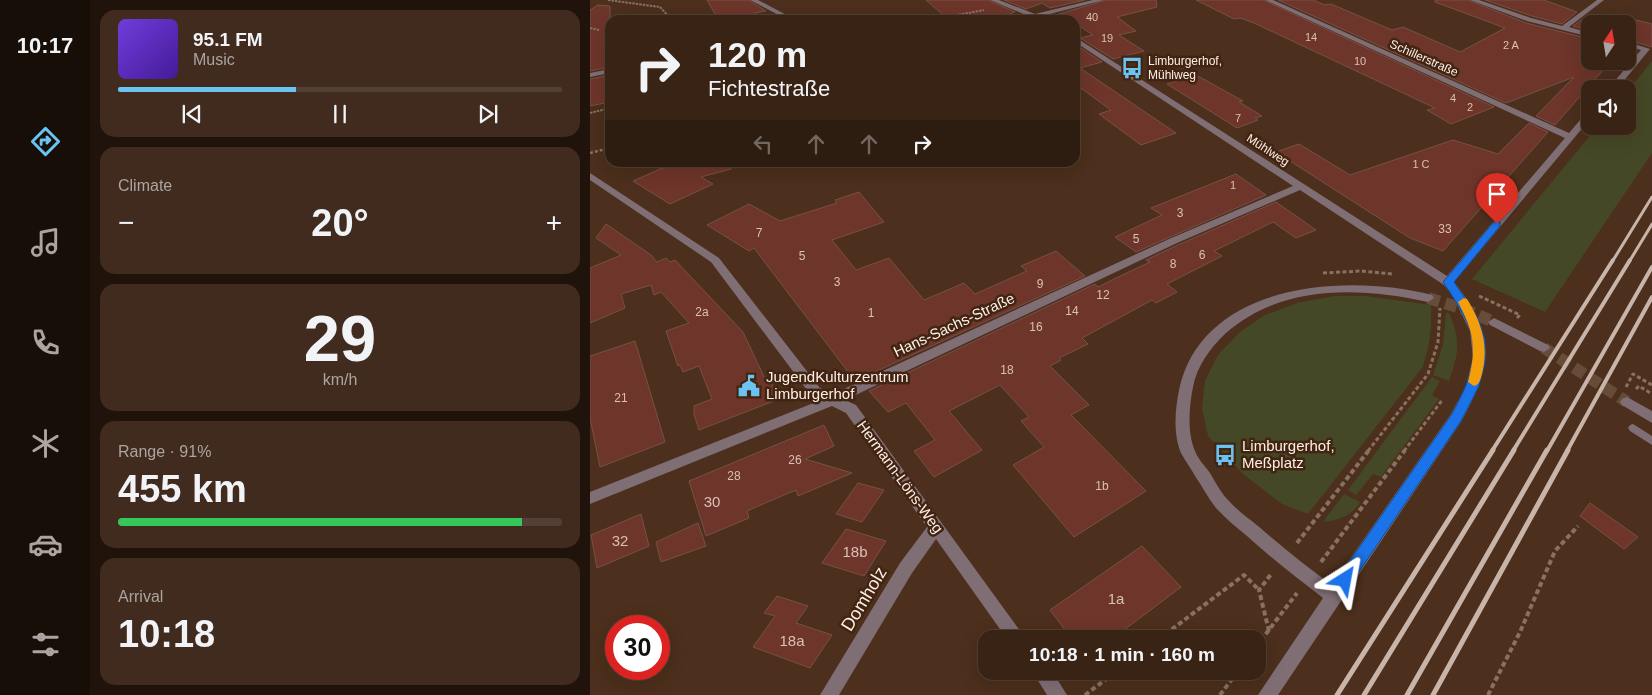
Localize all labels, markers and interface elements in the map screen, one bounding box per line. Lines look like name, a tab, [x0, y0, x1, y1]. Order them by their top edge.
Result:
house number: 40	[1086, 11, 1098, 23]
north arrow	[1581, 15, 1636, 70]
map controls	[1581, 15, 1636, 135]
text: 95.1 FM	[193, 29, 263, 50]
house number: 14	[1305, 31, 1317, 43]
house number: 19	[1101, 32, 1113, 44]
text: 10:17	[17, 33, 73, 58]
icon: right	[625, 35, 690, 100]
text: 120 m	[708, 35, 807, 74]
street label: Schillerstraße	[1388, 37, 1461, 79]
house number: 2 A	[1503, 39, 1520, 51]
text: Music	[193, 51, 235, 68]
place label: Limburgerhof, Mühlweg	[1148, 54, 1222, 82]
bus stop icon: Limburgerhof, Mühlweg	[1119, 55, 1145, 81]
house number: 10	[1354, 55, 1366, 67]
text: Fichtestraße	[708, 76, 830, 101]
button: sound	[1581, 80, 1636, 135]
house number: 4	[1450, 92, 1456, 104]
icon: previous	[178, 100, 206, 128]
icon: pause	[326, 100, 354, 128]
icon: next	[474, 100, 502, 128]
house number: 2	[1467, 101, 1473, 113]
house number: 7	[1235, 112, 1241, 124]
icon: directions	[28, 124, 63, 159]
icon: left	[749, 130, 777, 158]
icon: ahead	[802, 130, 830, 158]
icon: ahead	[855, 130, 883, 158]
icon: right	[908, 130, 936, 158]
street label: Mühlweg	[1244, 131, 1292, 169]
house number: 1 C	[1412, 158, 1430, 170]
pin	[1476, 173, 1518, 224]
text: Climate	[118, 177, 172, 194]
house number: 1	[1230, 179, 1236, 191]
icon: arrive	[1483, 180, 1511, 208]
text: 20°	[311, 202, 369, 244]
house number: 3	[1177, 206, 1184, 220]
text: −	[118, 207, 134, 238]
text: +	[546, 207, 562, 238]
house number: 33	[1438, 222, 1452, 236]
icon: music	[28, 225, 63, 260]
house number: 7	[756, 226, 763, 240]
house number: 5	[1133, 232, 1140, 246]
house number: 6	[1199, 248, 1206, 262]
house number: 5	[799, 249, 806, 263]
house number: 8	[1170, 257, 1177, 271]
house number: 3	[834, 275, 841, 289]
house number: 9	[1037, 277, 1044, 291]
house number: 12	[1096, 288, 1110, 302]
street label: Hans-Sachs-Straße	[891, 289, 1017, 360]
text: 29	[304, 302, 376, 375]
house number: 14	[1065, 304, 1079, 318]
house number: 2a	[695, 305, 709, 319]
house number: 1	[868, 306, 875, 320]
house number: 16	[1029, 320, 1043, 334]
icon: phone	[28, 325, 63, 360]
house number: 18	[1000, 363, 1014, 377]
place label: JugendKulturzentrum Limburgerhof	[766, 368, 909, 402]
text: km/h	[323, 371, 357, 388]
public building icon: JugendKulturzentrum Limburgerhof	[736, 373, 762, 399]
house number: 21	[614, 391, 628, 405]
street label: Hermann-Löns-Weg	[854, 417, 947, 536]
icon: climate	[28, 426, 63, 461]
place label: Limburgerhof, Meßplatz	[1242, 437, 1335, 471]
bus stop icon: Limburgerhof, Meßplatz	[1212, 442, 1238, 468]
text: Range · 91%	[118, 443, 211, 460]
house number: 26	[788, 453, 802, 467]
text: 455 km	[118, 468, 247, 510]
house number: 28	[727, 469, 741, 483]
house number: 1b	[1095, 479, 1109, 493]
house number: 30	[704, 493, 720, 510]
icon: car	[28, 527, 63, 562]
house number: 32	[612, 532, 628, 549]
house number: 18b	[842, 543, 868, 560]
position arrow	[1318, 553, 1370, 605]
street label: Domholz	[837, 563, 891, 635]
text: Arrival	[118, 588, 163, 605]
house number: 1a	[1108, 590, 1125, 607]
text: 10:18	[118, 613, 215, 655]
speed limit sign: 30	[605, 615, 670, 680]
icon: filters	[28, 627, 63, 662]
house number: 18a	[779, 632, 805, 649]
text: 10:18 · 1 min · 160 m	[1029, 644, 1215, 665]

